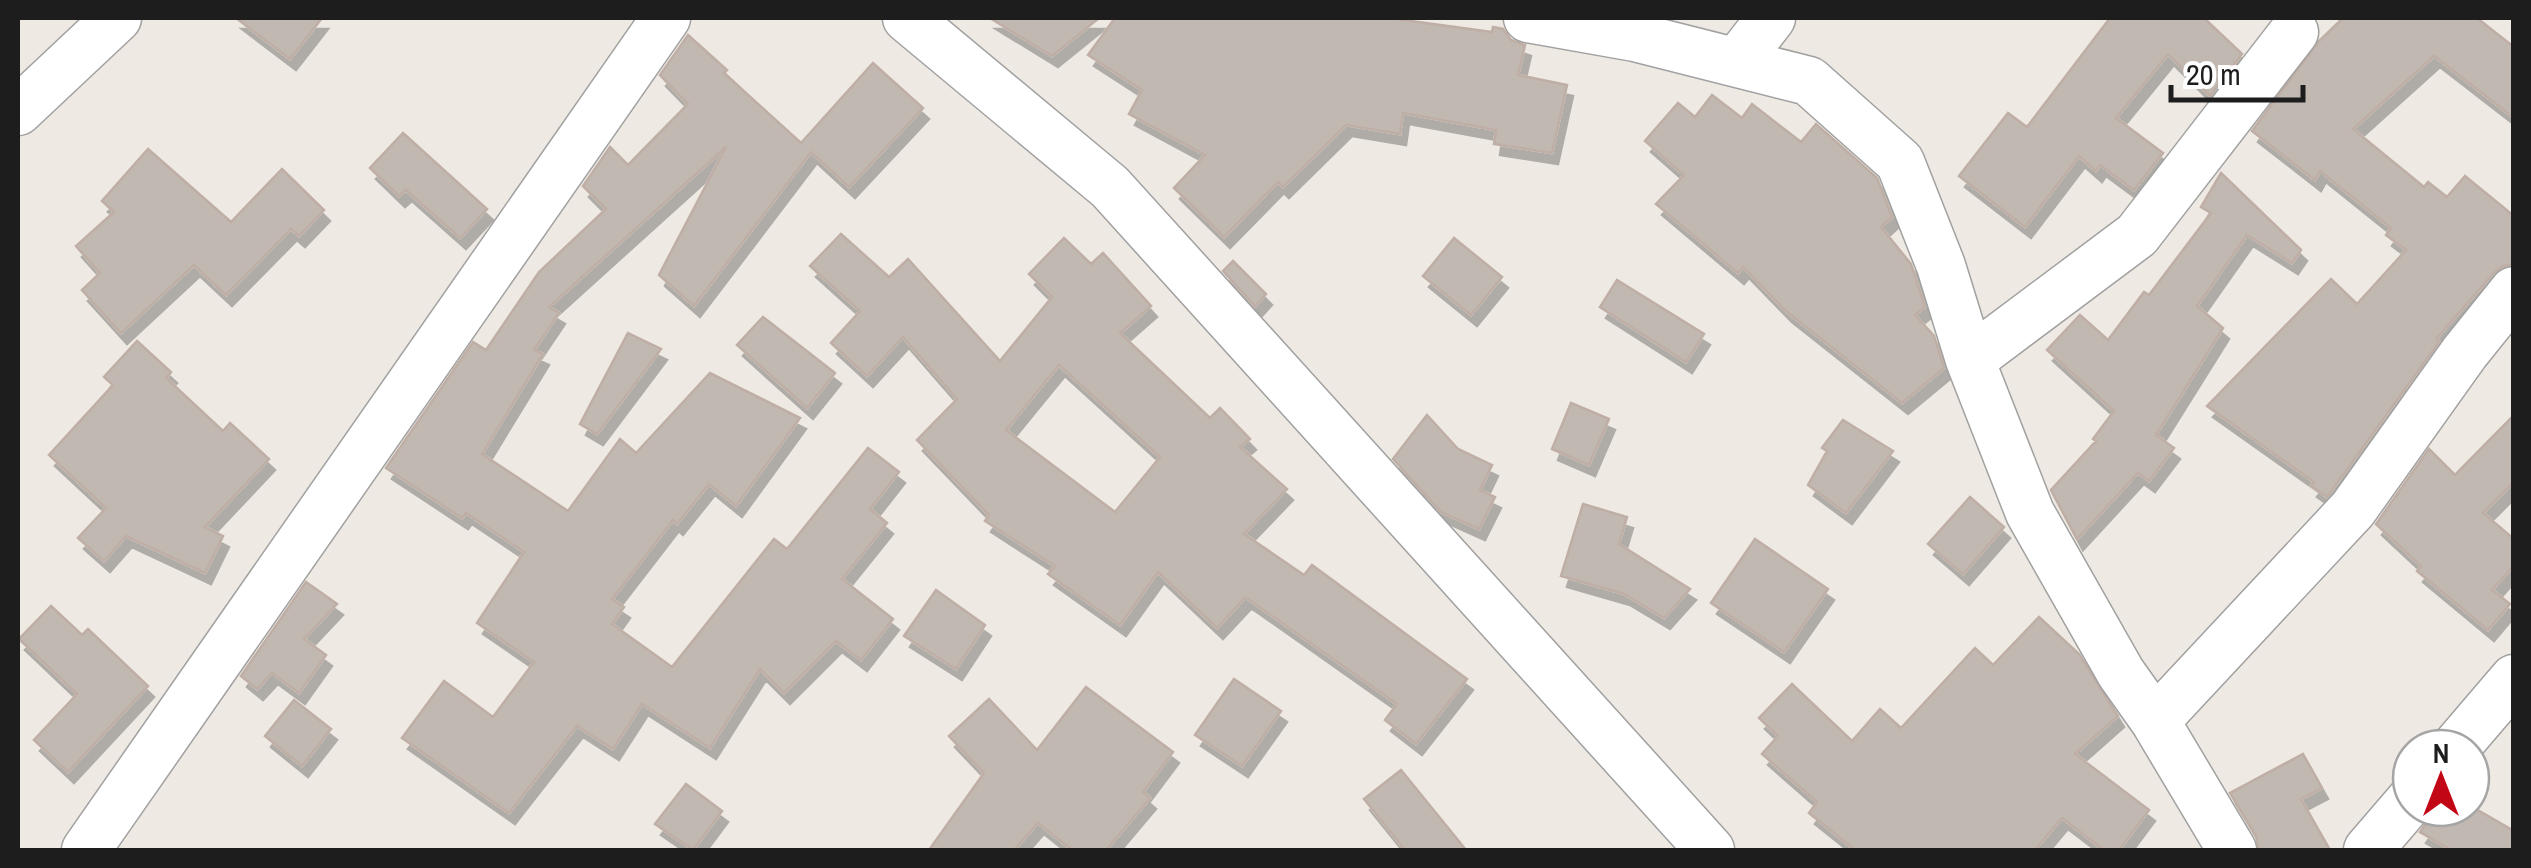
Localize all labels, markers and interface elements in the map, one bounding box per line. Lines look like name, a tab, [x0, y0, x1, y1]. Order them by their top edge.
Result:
scale bar	[2171, 40, 2304, 102]
text: 20 m	[2186, 54, 2241, 94]
north arrow	[2391, 728, 2491, 828]
text: N	[2433, 734, 2449, 772]

